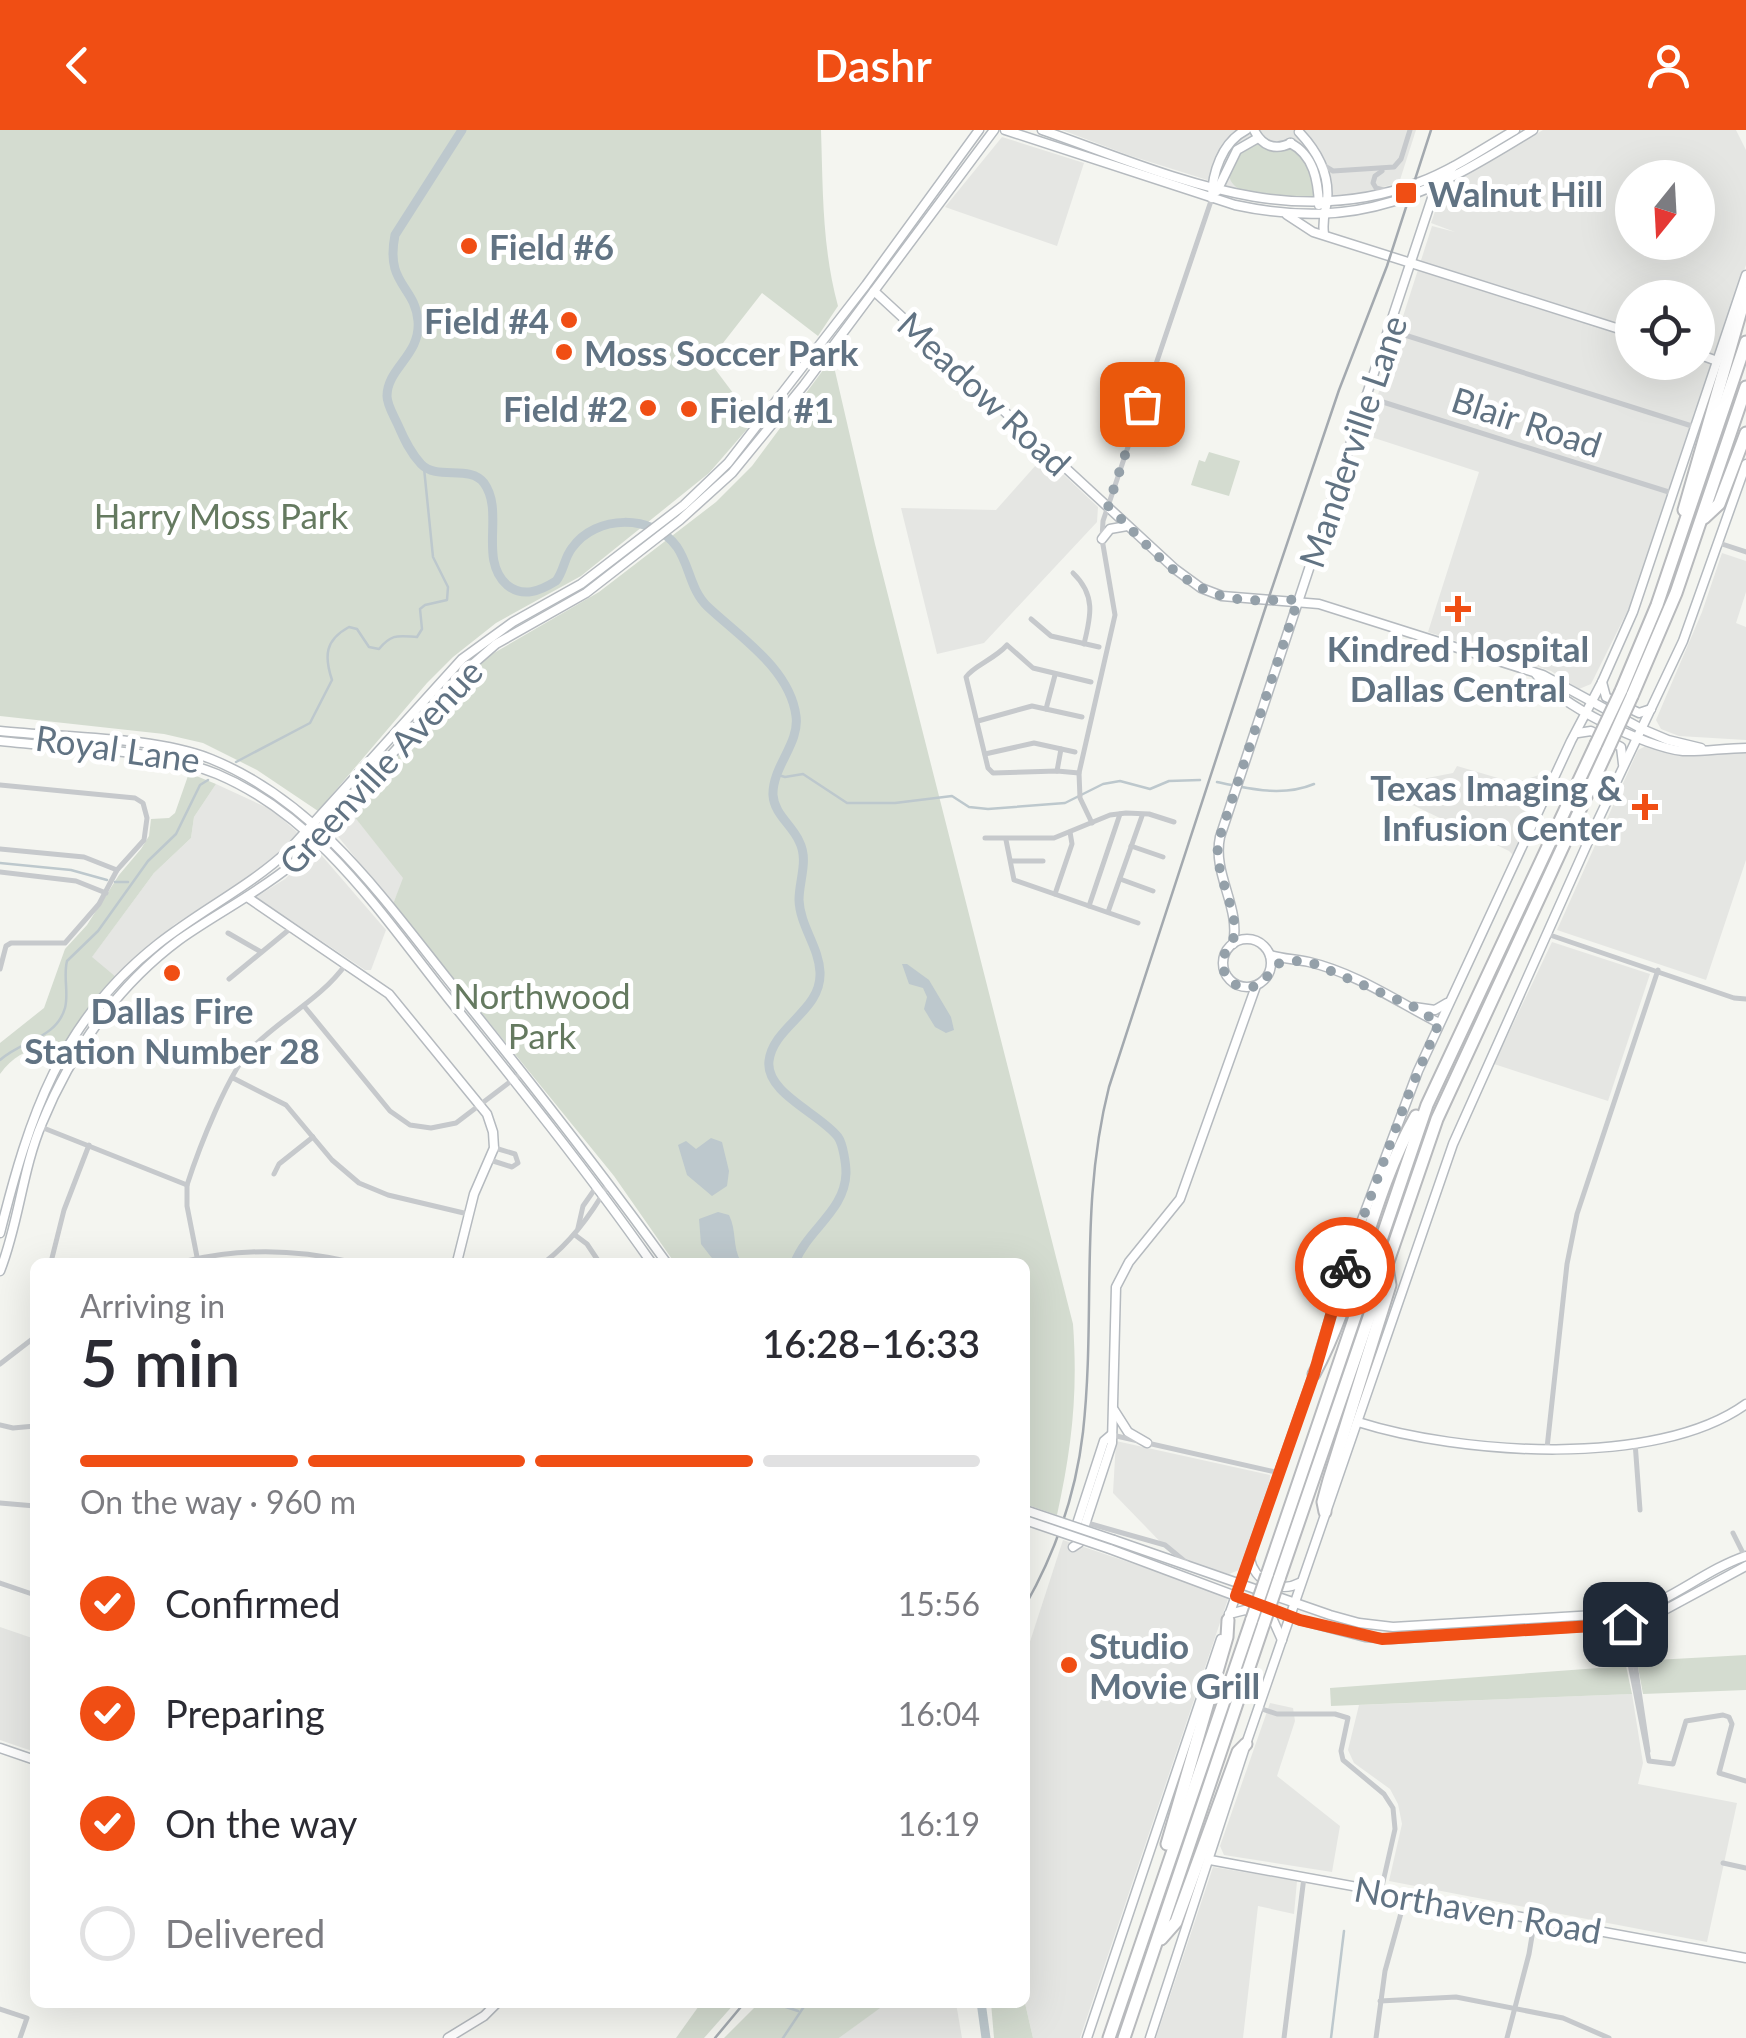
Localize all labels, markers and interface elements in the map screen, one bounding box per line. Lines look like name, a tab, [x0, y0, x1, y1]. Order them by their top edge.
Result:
icon: back	[50, 38, 105, 93]
text: Dashr	[814, 38, 932, 92]
icon: person	[1641, 38, 1696, 93]
north arrow	[1615, 160, 1715, 260]
map controls	[1615, 160, 1715, 380]
place label: Walnut Hill	[1428, 172, 1603, 214]
marker: Walnut Hill	[1393, 180, 1419, 206]
place label: Field #6	[489, 225, 614, 267]
marker: Field #6	[458, 235, 480, 257]
button: locate	[1615, 280, 1715, 380]
place label: Field #4	[424, 299, 549, 341]
street label: Meadow Road	[890, 302, 1080, 484]
marker: Field #4	[558, 309, 580, 331]
street label: Manderville Lane	[1289, 310, 1415, 572]
place label: Moss Soccer Park	[584, 331, 859, 373]
marker: Moss Soccer Park	[553, 341, 575, 363]
pin	[1100, 362, 1185, 447]
icon: bag	[1115, 377, 1170, 432]
street label: Blair Road	[1447, 377, 1607, 465]
place label: Field #2	[503, 387, 628, 429]
place label: Field #1	[709, 388, 834, 430]
marker: Field #2	[637, 397, 659, 419]
marker: Field #1	[678, 398, 700, 420]
park label: Harry Moss Park	[94, 494, 349, 536]
marker: Kindred Hospital Dallas Central	[1445, 596, 1471, 622]
place label: Kindred Hospital Dallas Central	[1327, 627, 1589, 709]
street label: Greenville Avenue	[270, 650, 490, 882]
street label: Royal Lane	[33, 716, 203, 780]
place label: Texas Imaging & Infusion Center	[1370, 766, 1623, 848]
marker: Texas Imaging & Infusion Center	[1632, 794, 1658, 820]
marker: Dallas Fire Station Number 28	[161, 962, 183, 984]
park label: Northwood Park	[453, 974, 631, 1056]
place label: Dallas Fire Station Number 28	[24, 989, 320, 1071]
courier	[1295, 1217, 1395, 1317]
icon: bike	[1318, 1240, 1373, 1295]
text: Arriving in	[80, 1286, 225, 1325]
text: 16:28–16:33	[762, 1320, 980, 1366]
text: 5 min	[80, 1323, 240, 1401]
text: On the way · 960 m	[80, 1482, 356, 1521]
icon: check	[80, 1576, 135, 1631]
text: Confirmed	[165, 1580, 341, 1626]
pin	[1583, 1582, 1668, 1667]
text: 15:56	[898, 1584, 980, 1623]
icon: home	[1598, 1597, 1653, 1652]
place label: Studio Movie Grill	[1089, 1624, 1260, 1706]
marker: Studio Movie Grill	[1058, 1654, 1080, 1676]
icon: check	[80, 1686, 135, 1741]
text: Preparing	[165, 1690, 325, 1736]
text: 16:04	[898, 1694, 980, 1733]
icon: check	[80, 1796, 135, 1851]
text: On the way	[165, 1800, 357, 1846]
text: 16:19	[898, 1804, 980, 1843]
street label: Northaven Road	[1351, 1867, 1605, 1951]
text: Delivered	[165, 1910, 325, 1956]

